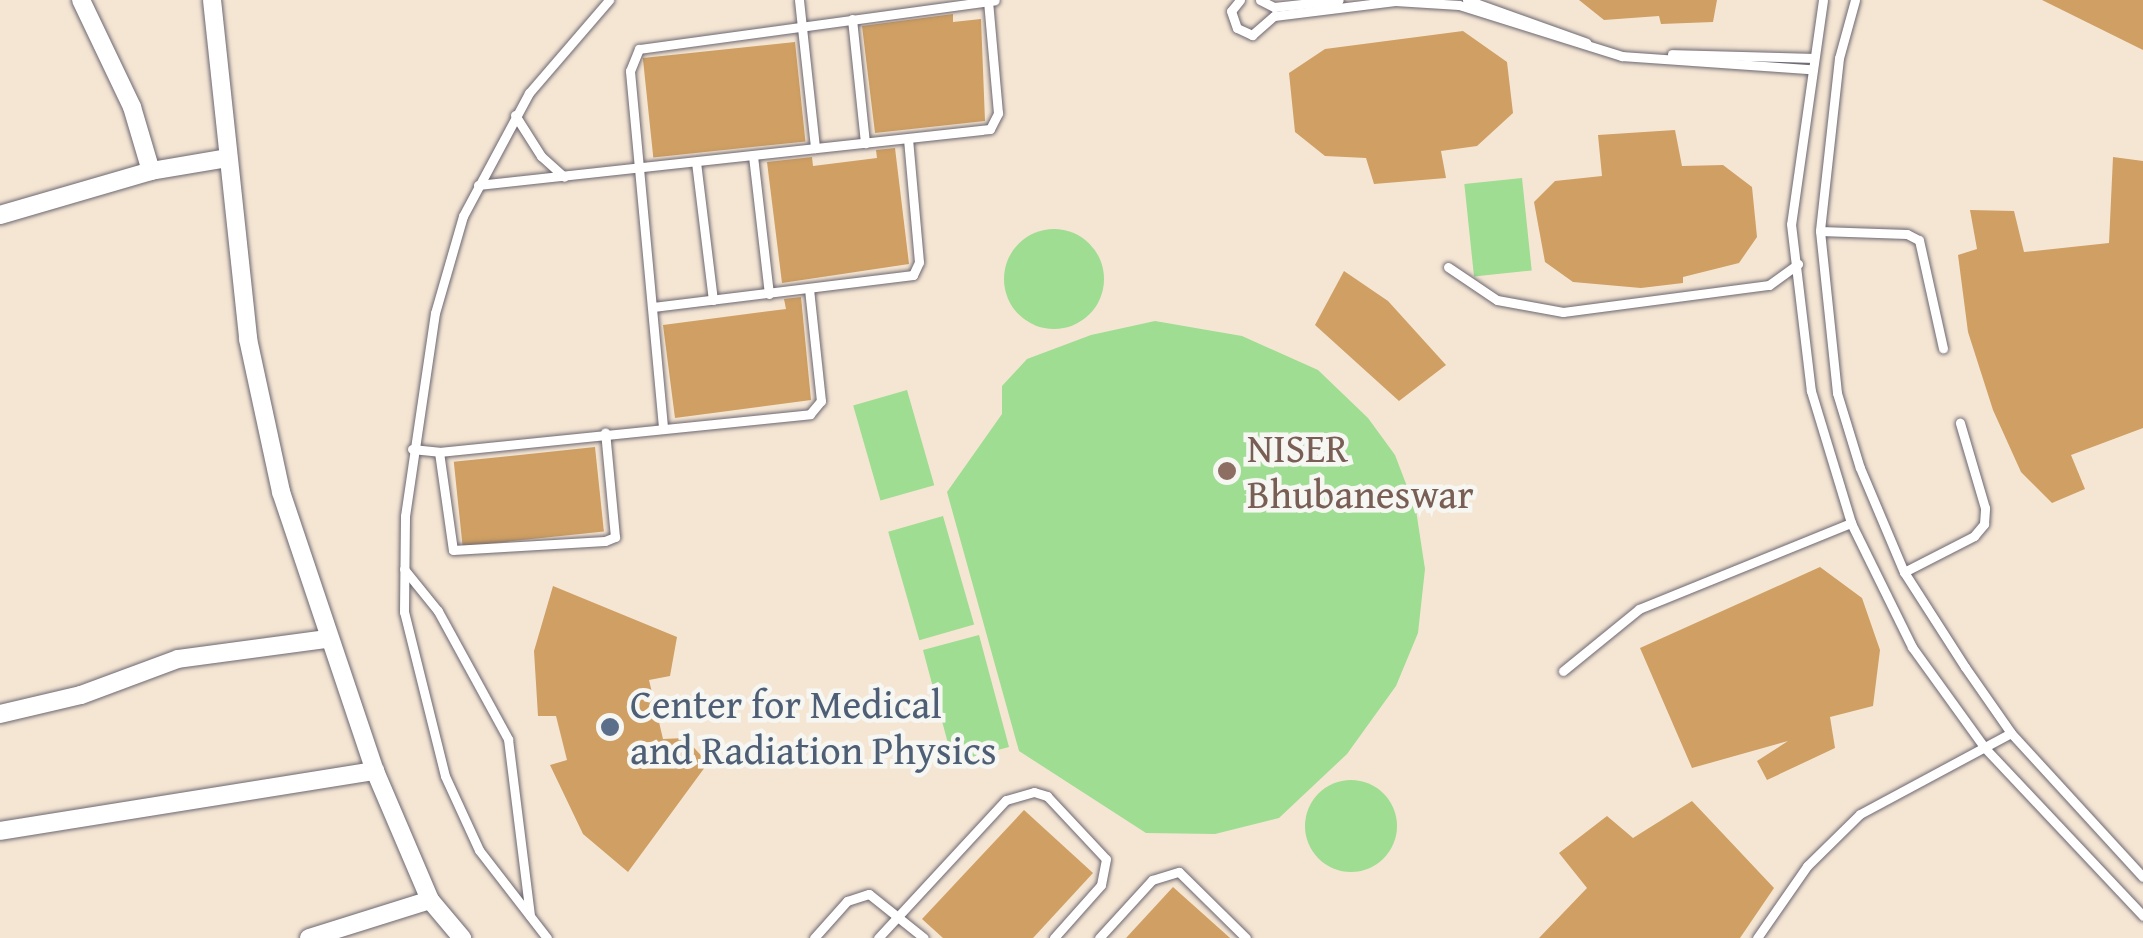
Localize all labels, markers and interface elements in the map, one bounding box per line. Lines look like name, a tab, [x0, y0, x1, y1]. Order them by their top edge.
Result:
place label: NISER Bhubaneswar	[1247, 424, 1474, 518]
marker: NISER Bhubaneswar	[1216, 460, 1238, 482]
place label: Center for Medical and Radiation Physics	[630, 680, 997, 774]
marker: Center for Medical and Radiation Physics	[599, 716, 621, 738]

